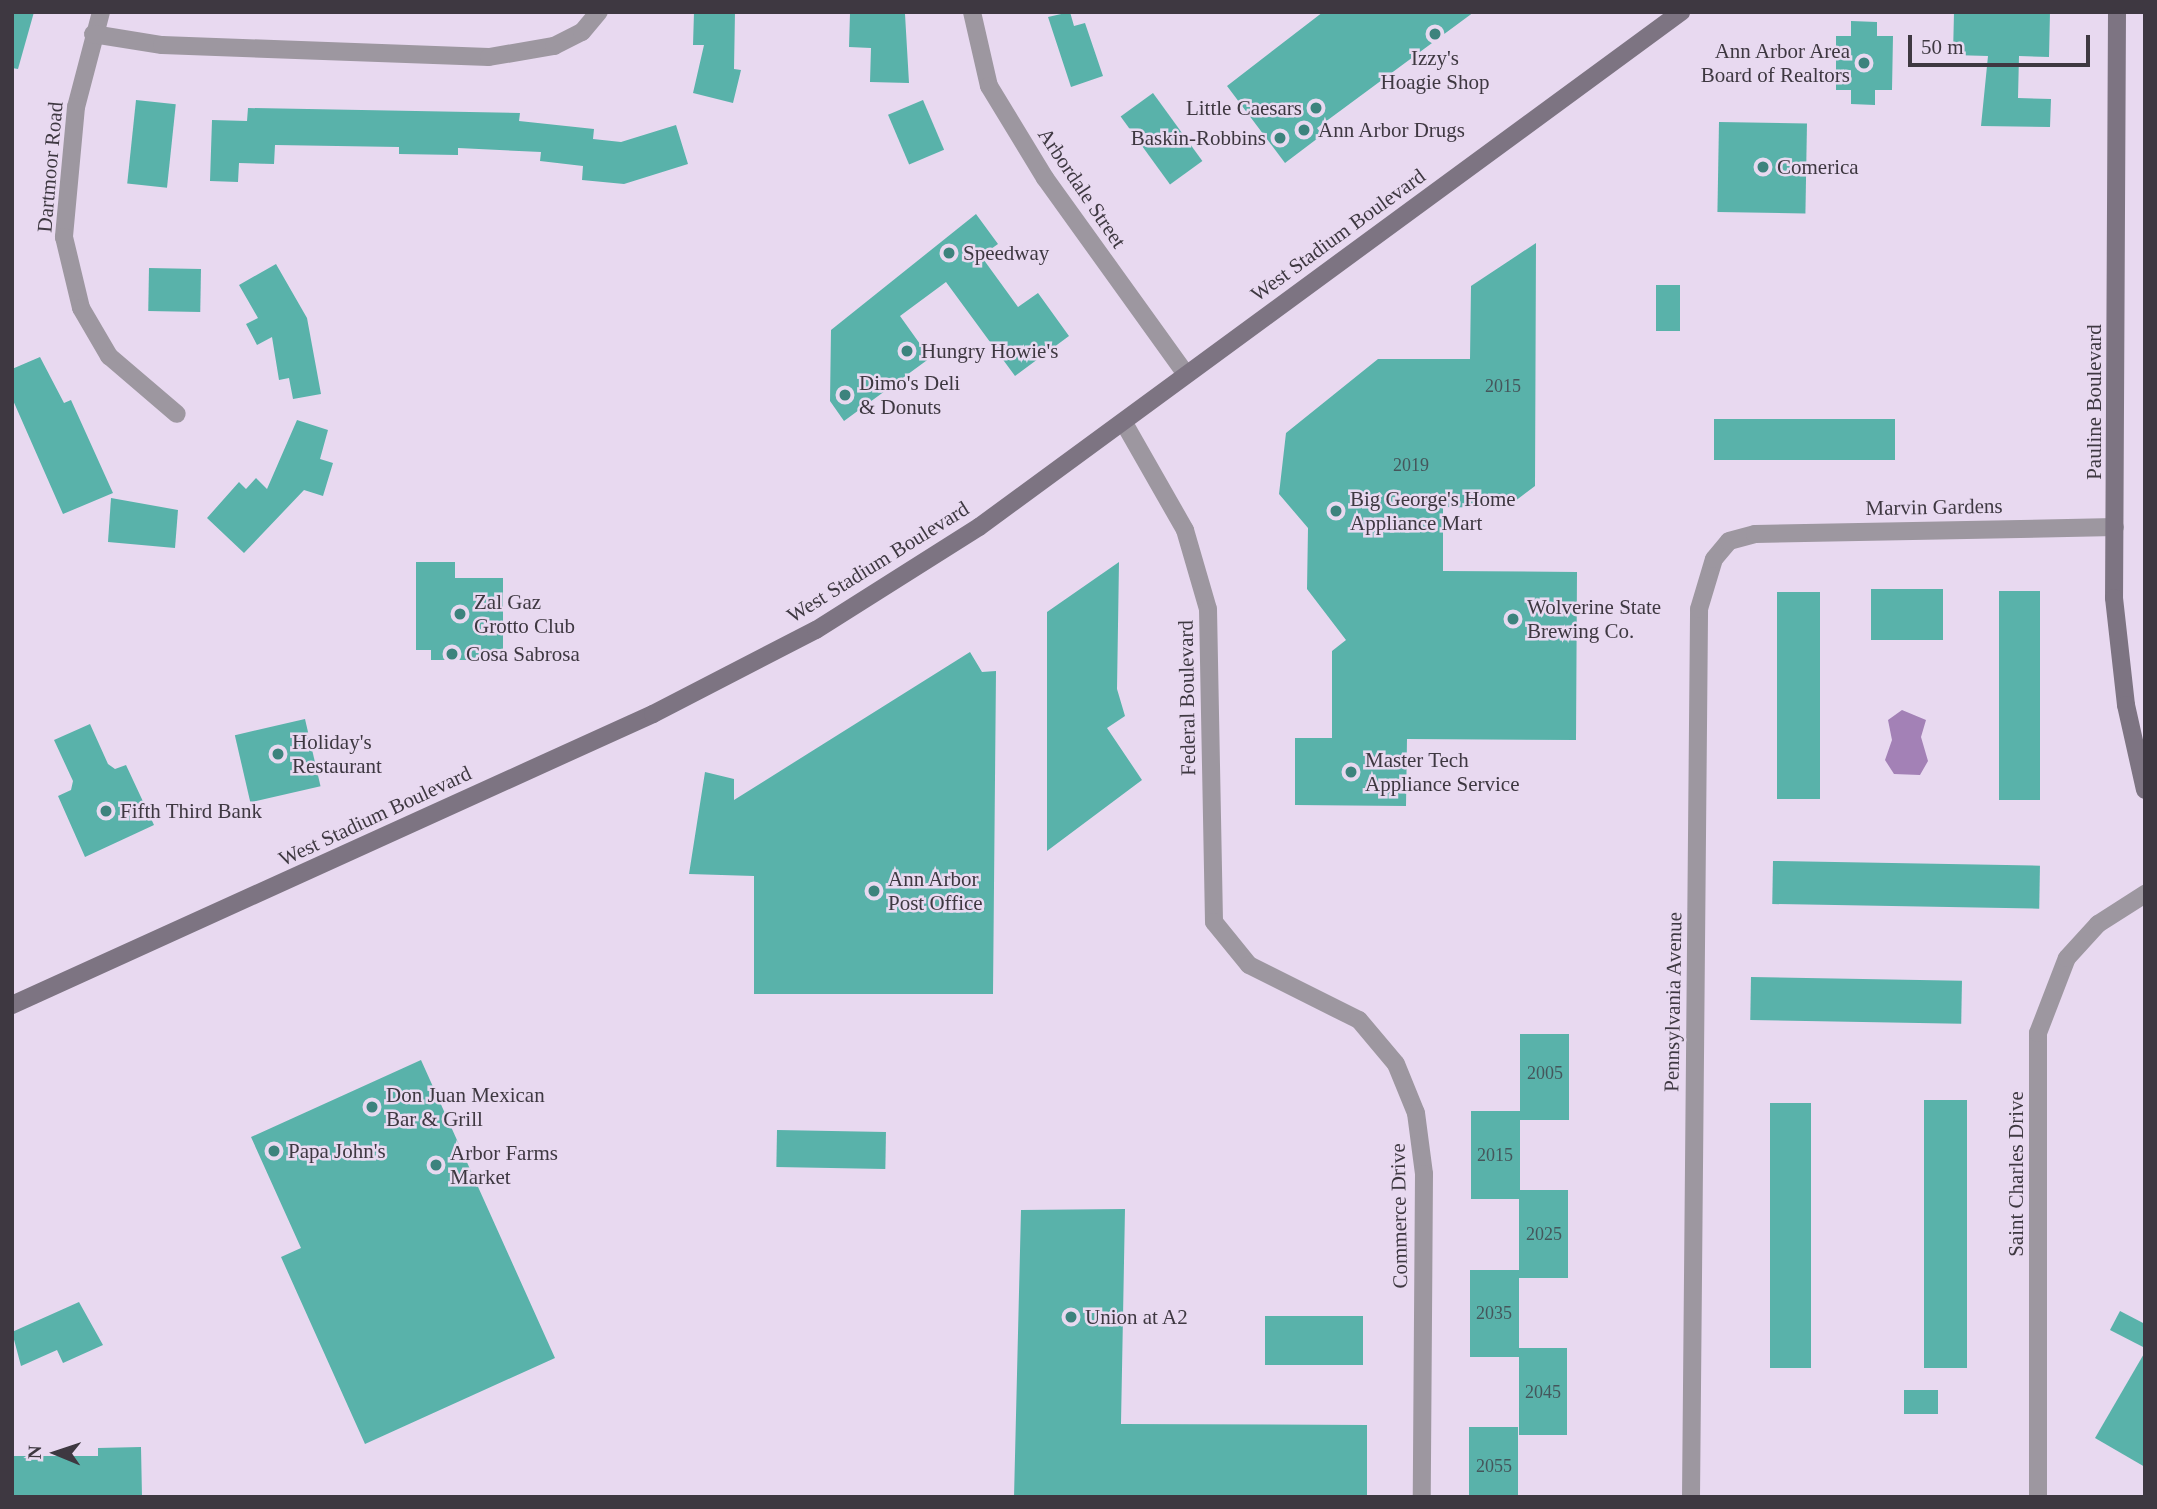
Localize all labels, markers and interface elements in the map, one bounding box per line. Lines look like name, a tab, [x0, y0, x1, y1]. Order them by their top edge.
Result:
scale bar	[1912, 21, 2094, 65]
marker: Izzy's Hoagie Shop	[1427, 26, 1443, 42]
text: 50 m	[1921, 35, 1964, 59]
place label: Ann Arbor Area Board of Realtors	[1701, 38, 1850, 88]
place label: Izzy's Hoagie Shop	[1380, 45, 1490, 95]
marker: Ann Arbor Area Board of Realtors	[1856, 55, 1872, 71]
place label: Little Caesars	[1186, 95, 1302, 121]
marker: Little Caesars	[1308, 100, 1324, 116]
street label: Dartmoor Road	[32, 101, 68, 233]
place label: Ann Arbor Drugs	[1318, 117, 1466, 143]
marker: Ann Arbor Drugs	[1296, 122, 1312, 138]
street label: Arbordale Street	[1033, 123, 1131, 253]
place label: Baskin-Robbins	[1131, 125, 1266, 151]
marker: Baskin-Robbins	[1272, 130, 1288, 146]
place label: Comerica	[1777, 154, 1859, 180]
marker: Comerica	[1755, 159, 1771, 175]
street label: West Stadium Boulevard	[1246, 163, 1430, 307]
place label: Speedway	[963, 240, 1049, 266]
marker: Speedway	[941, 245, 957, 261]
street label: Pauline Boulevard	[2081, 324, 2107, 480]
place label: Hungry Howie's	[921, 338, 1058, 364]
marker: Hungry Howie's	[899, 343, 915, 359]
place label: Dimo's Deli & Donuts	[859, 370, 960, 420]
house number: 2015	[1485, 375, 1521, 397]
marker: Dimo's Deli & Donuts	[837, 387, 853, 403]
house number: 2019	[1393, 454, 1429, 476]
place label: Big George's Home Appliance Mart	[1350, 486, 1516, 536]
street label: Marvin Gardens	[1865, 493, 2003, 521]
street label: West Stadium Boulevard	[783, 496, 973, 628]
marker: Big George's Home Appliance Mart	[1328, 503, 1344, 519]
place label: Zal Gaz Grotto Club	[474, 589, 575, 639]
place label: Wolverine State Brewing Co.	[1527, 594, 1661, 644]
marker: Zal Gaz Grotto Club	[452, 606, 468, 622]
marker: Wolverine State Brewing Co.	[1505, 611, 1521, 627]
street label: Federal Boulevard	[1173, 620, 1201, 776]
place label: Cosa Sabrosa	[466, 641, 580, 667]
marker: Cosa Sabrosa	[444, 646, 460, 662]
place label: Holiday's Restaurant	[292, 729, 382, 779]
marker: Holiday's Restaurant	[270, 746, 286, 762]
place label: Master Tech Appliance Service	[1365, 747, 1520, 797]
street label: West Stadium Boulevard	[275, 760, 475, 872]
marker: Master Tech Appliance Service	[1343, 764, 1359, 780]
place label: Fifth Third Bank	[120, 798, 262, 824]
marker: Fifth Third Bank	[98, 803, 114, 819]
place label: Ann Arbor Post Office	[888, 866, 983, 916]
marker: Ann Arbor Post Office	[866, 883, 882, 899]
street label: Pennsylvania Avenue	[1659, 911, 1687, 1093]
house number: 2005	[1527, 1062, 1563, 1084]
place label: Don Juan Mexican Bar & Grill	[386, 1082, 545, 1132]
street label: Saint Charles Drive	[2003, 1091, 2029, 1257]
marker: Don Juan Mexican Bar & Grill	[364, 1099, 380, 1115]
place label: Papa John's	[288, 1138, 386, 1164]
place label: Arbor Farms Market	[450, 1140, 558, 1190]
marker: Papa John's	[266, 1143, 282, 1159]
street label: Commerce Drive	[1385, 1143, 1413, 1289]
house number: 2015	[1477, 1144, 1513, 1166]
marker: Arbor Farms Market	[428, 1157, 444, 1173]
house number: 2025	[1526, 1223, 1562, 1245]
house number: 2035	[1476, 1302, 1512, 1324]
place label: Union at A2	[1085, 1304, 1189, 1330]
marker: Union at A2	[1063, 1309, 1079, 1325]
house number: 2045	[1525, 1381, 1561, 1403]
north arrow	[21, 1418, 91, 1488]
text: N	[24, 1445, 45, 1459]
house number: 2055	[1476, 1455, 1512, 1477]

